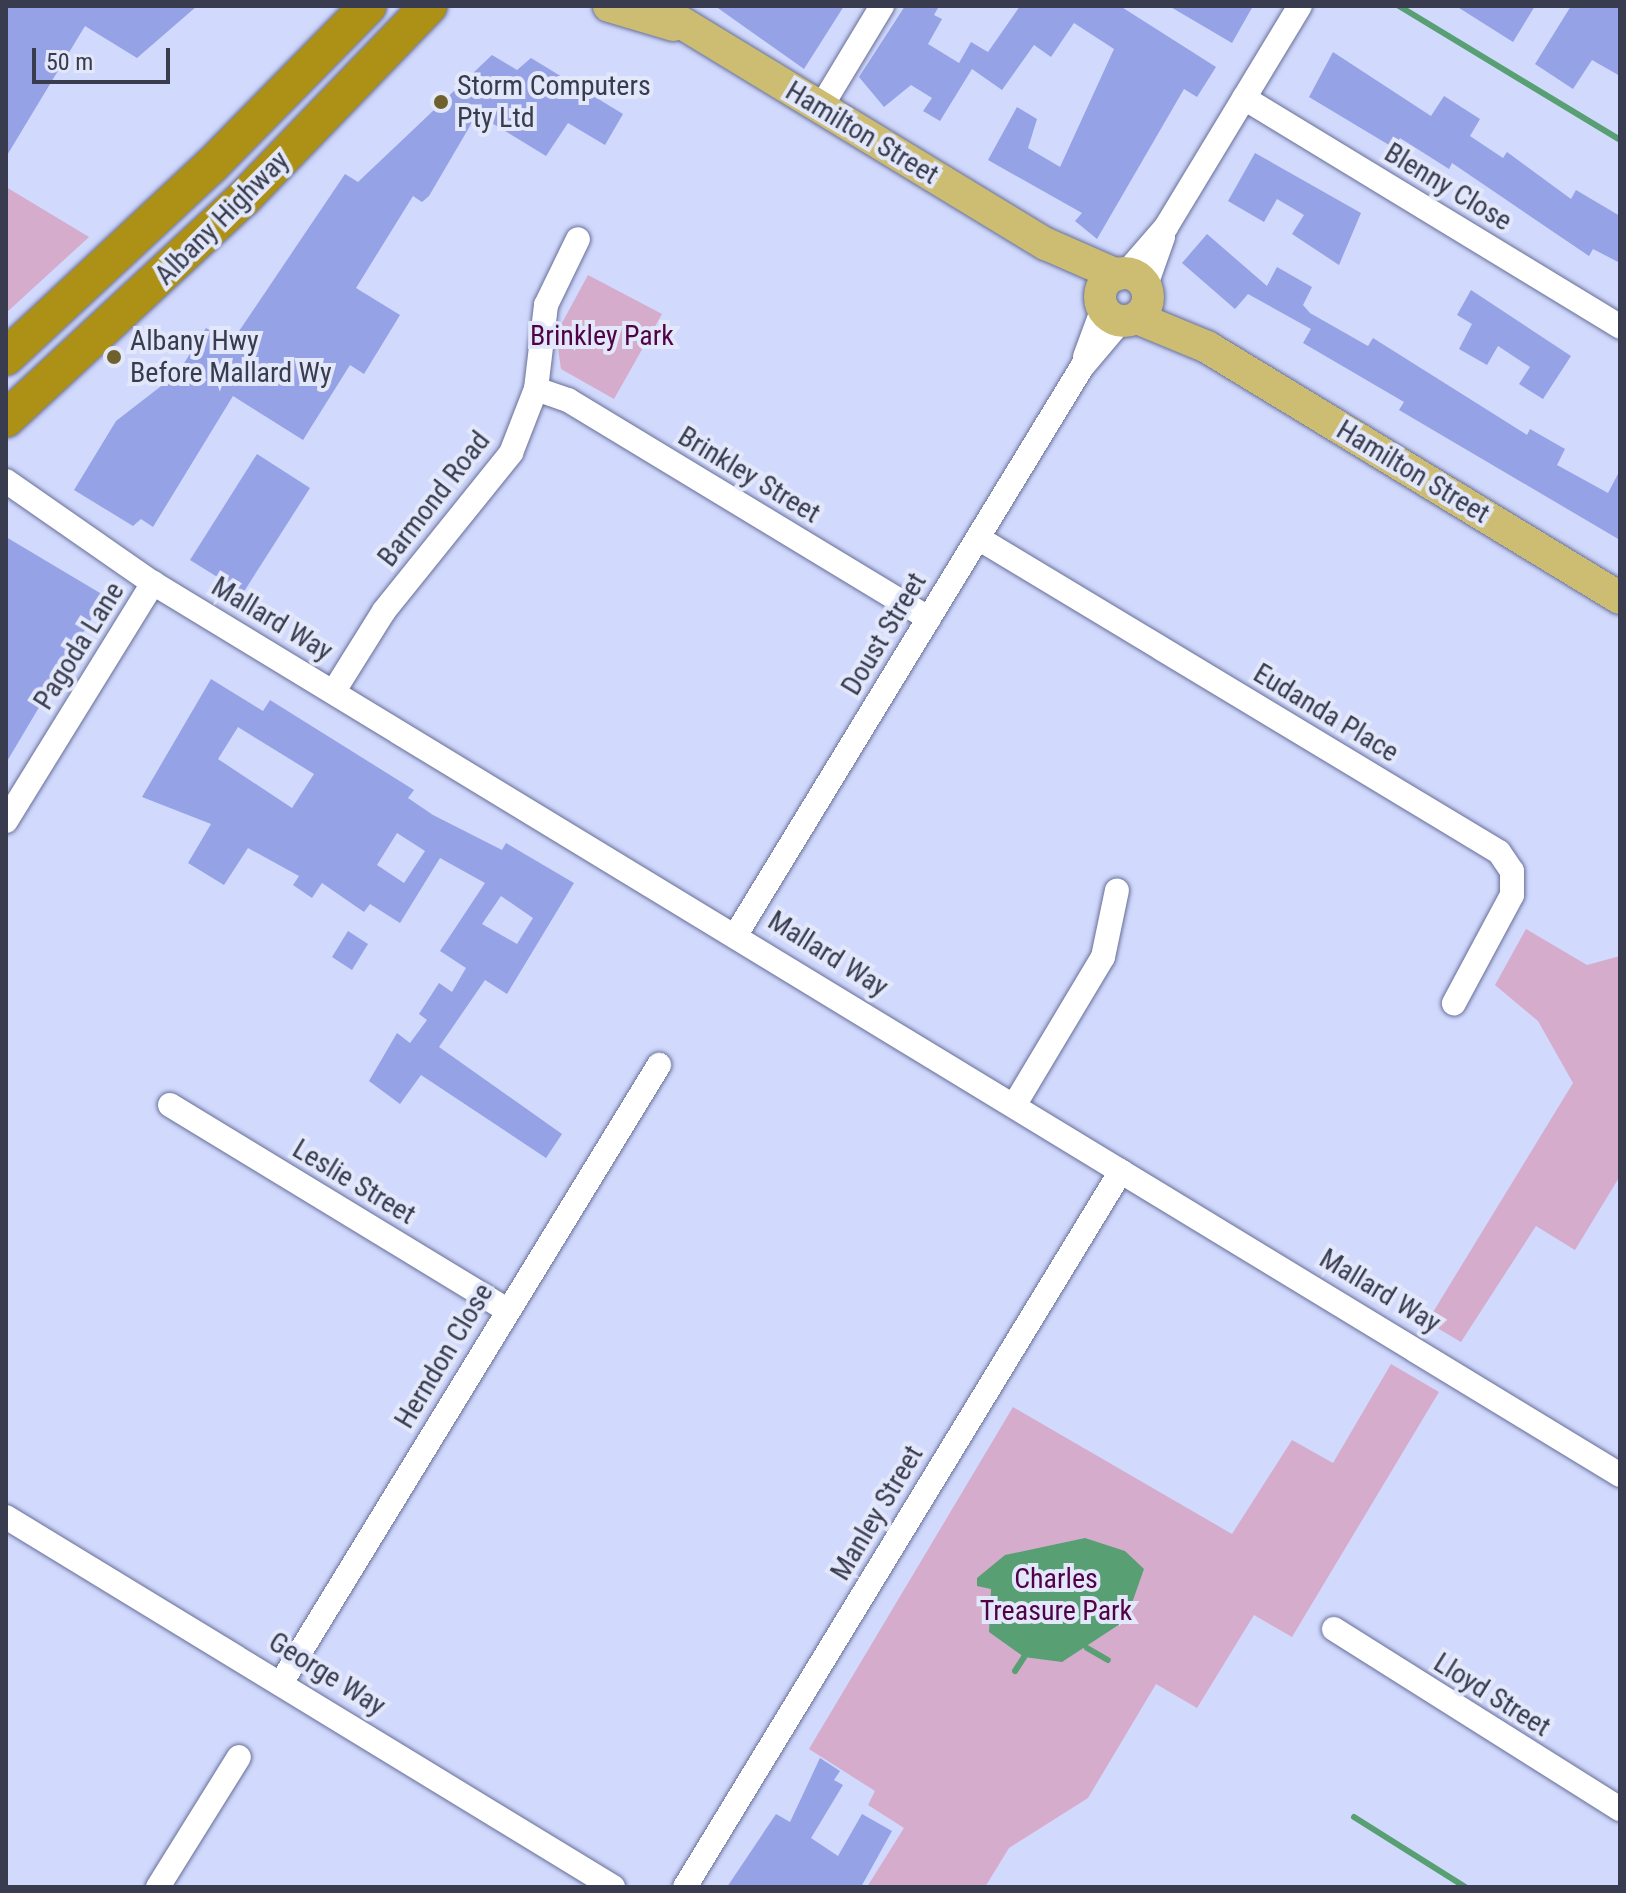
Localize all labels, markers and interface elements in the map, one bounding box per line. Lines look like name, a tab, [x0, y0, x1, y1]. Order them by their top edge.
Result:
scale bar	[36, 32, 174, 82]
text: 50 m	[46, 48, 93, 76]
place label: Storm Computers Pty Ltd	[457, 69, 651, 135]
street label: Hamilton Street	[779, 74, 945, 192]
marker: Storm Computers Pty Ltd	[432, 93, 450, 111]
street label: Blenny Close	[1378, 136, 1518, 238]
street label: Albany Highway	[148, 144, 296, 292]
park label: Brinkley Park	[530, 319, 674, 353]
place label: Albany Hwy Before Mallard Wy	[130, 324, 332, 390]
marker: Albany Hwy Before Mallard Wy	[105, 348, 123, 366]
street label: Hamilton Street	[1330, 413, 1496, 531]
street label: Brinkley Street	[672, 420, 826, 530]
street label: Barmond Road	[371, 425, 497, 573]
street label: Doust Street	[834, 567, 934, 701]
street label: Mallard Way	[205, 570, 339, 668]
street label: Pagoda Lane	[27, 576, 131, 716]
street label: Eudanda Place	[1247, 657, 1405, 769]
street label: Mallard Way	[762, 904, 894, 1004]
street label: Leslie Street	[287, 1132, 421, 1232]
street label: Mallard Way	[1313, 1242, 1447, 1340]
street label: Herndon Close	[388, 1278, 500, 1434]
street label: Manley Street	[824, 1440, 930, 1586]
park label: Charles Treasure Park	[980, 1562, 1132, 1628]
street label: George Way	[263, 1625, 391, 1723]
street label: Lloyd Street	[1428, 1646, 1556, 1744]

